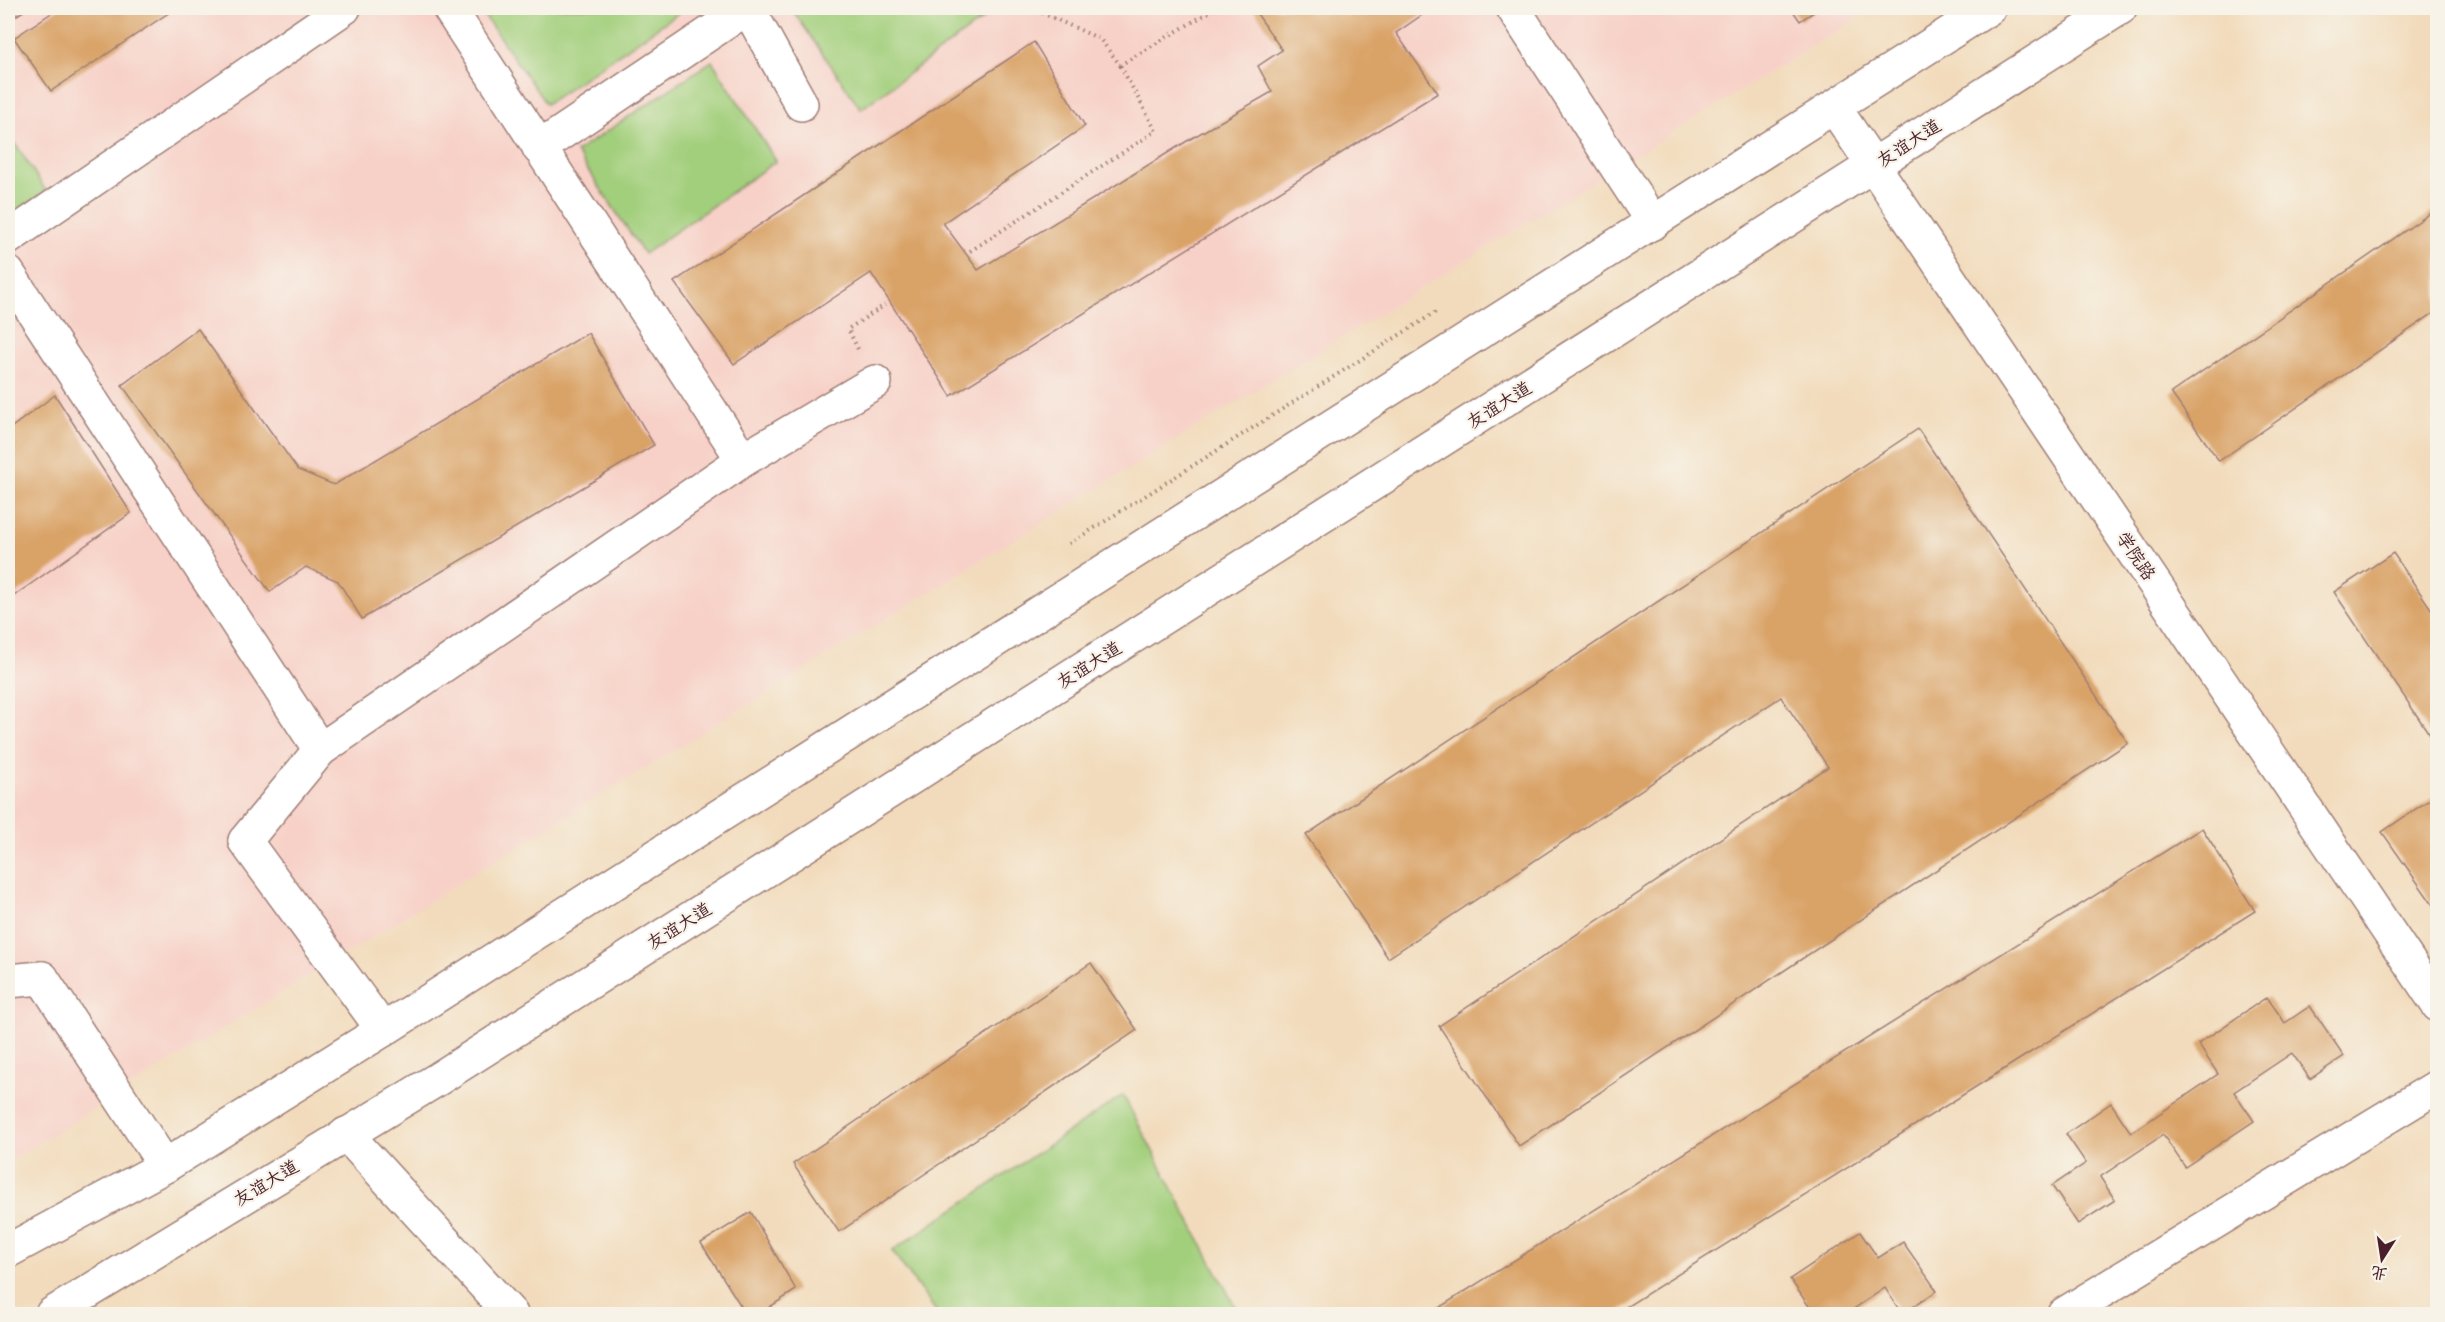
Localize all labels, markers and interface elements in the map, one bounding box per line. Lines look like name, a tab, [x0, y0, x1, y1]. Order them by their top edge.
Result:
street label: 友谊大道	[1872, 112, 1946, 173]
street label: 友谊大道	[1462, 375, 1536, 434]
street label: 学院路	[2111, 526, 2162, 585]
street label: 友谊大道	[1052, 635, 1126, 694]
street label: 友谊大道	[642, 896, 716, 955]
street label: 友谊大道	[228, 1153, 303, 1212]
north arrow	[2352, 1229, 2412, 1289]
text: 北	[2369, 1261, 2389, 1286]

